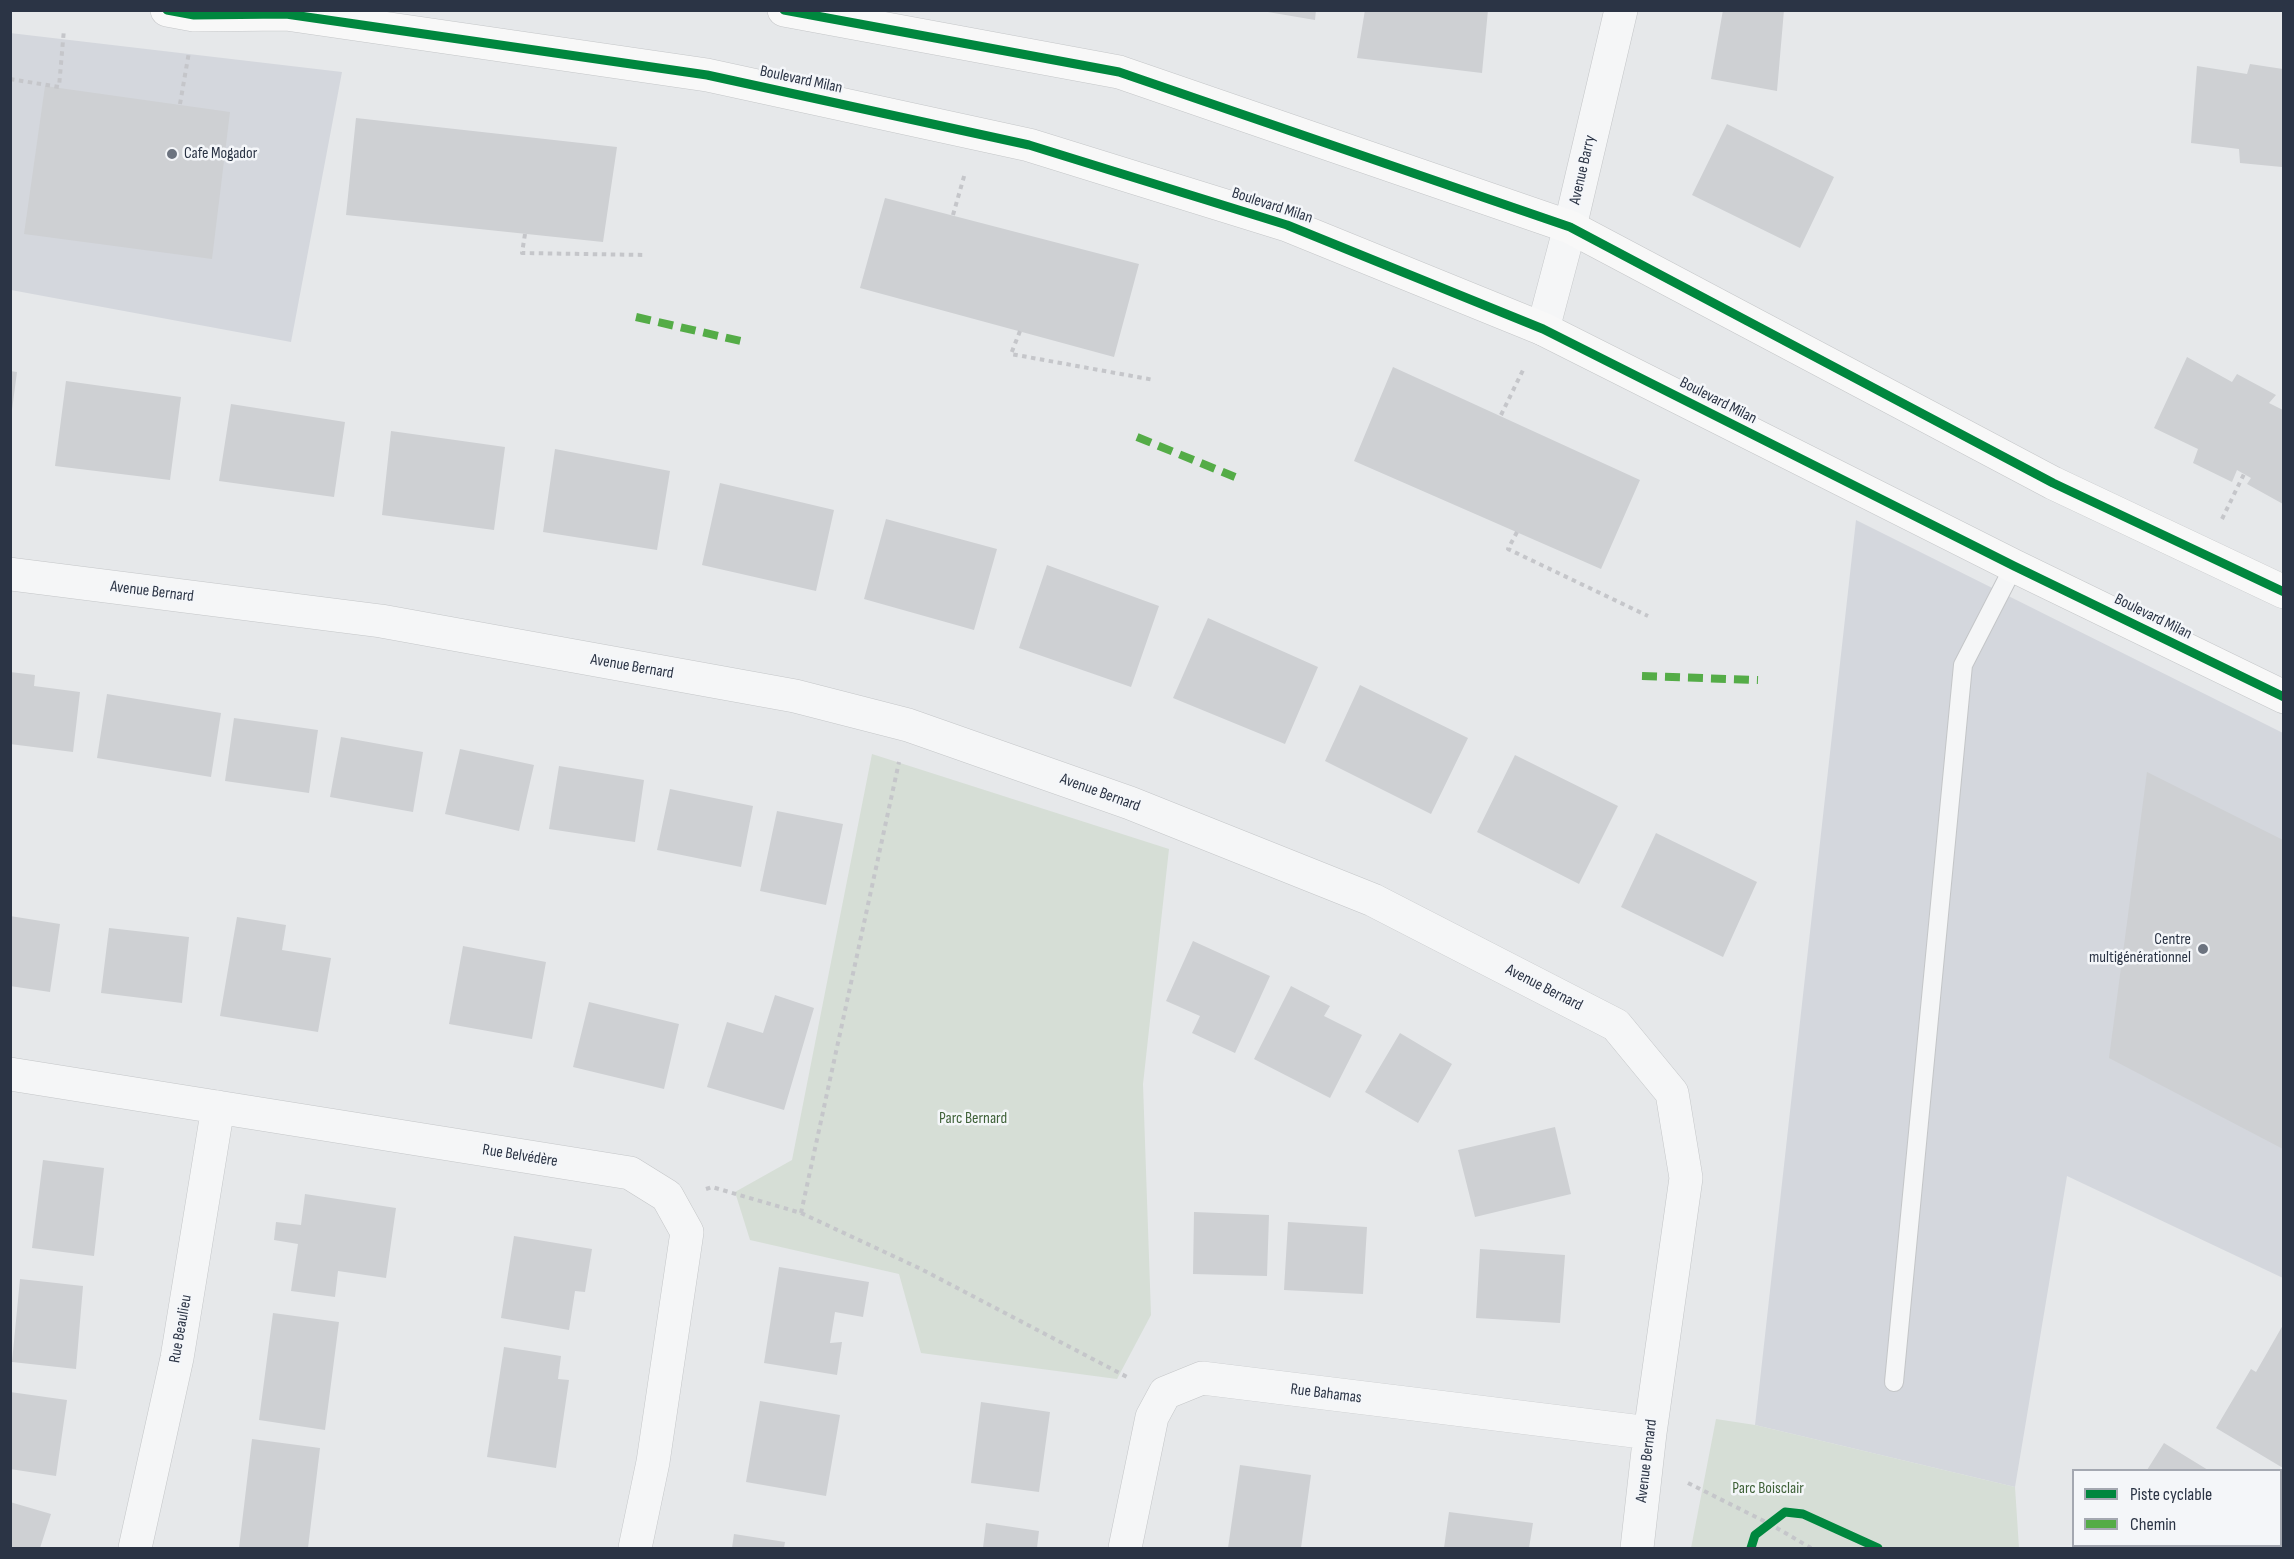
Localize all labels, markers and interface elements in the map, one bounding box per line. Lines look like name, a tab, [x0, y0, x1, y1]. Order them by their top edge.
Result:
street label: Boulevard Milan	[758, 62, 844, 98]
street label: Avenue Barry	[1566, 134, 1600, 206]
place label: Cafe Mogador	[184, 144, 257, 164]
marker: Cafe Mogador	[165, 147, 179, 161]
street label: Boulevard Milan	[1229, 184, 1315, 228]
street label: Boulevard Milan	[1676, 373, 1760, 429]
street label: Avenue Bernard	[109, 577, 195, 607]
street label: Boulevard Milan	[2111, 590, 2195, 644]
street label: Avenue Bernard	[589, 650, 675, 684]
street label: Avenue Bernard	[1057, 770, 1143, 816]
place label: Centre multigénérationnel	[2089, 930, 2191, 968]
marker: Centre multigénérationnel	[2196, 942, 2210, 956]
street label: Avenue Bernard	[1502, 960, 1586, 1016]
park label: Parc Bernard	[939, 1109, 1007, 1129]
street label: Rue Belvédère	[481, 1141, 559, 1171]
street label: Rue Beaulieu	[166, 1293, 196, 1365]
street label: Rue Bahamas	[1289, 1380, 1363, 1408]
street label: Avenue Bernard	[1632, 1418, 1662, 1504]
legend	[2072, 1469, 2282, 1547]
park label: Parc Boisclair	[1732, 1479, 1804, 1499]
text: Piste cyclable	[2130, 1484, 2212, 1505]
text: Chemin	[2130, 1514, 2176, 1535]

